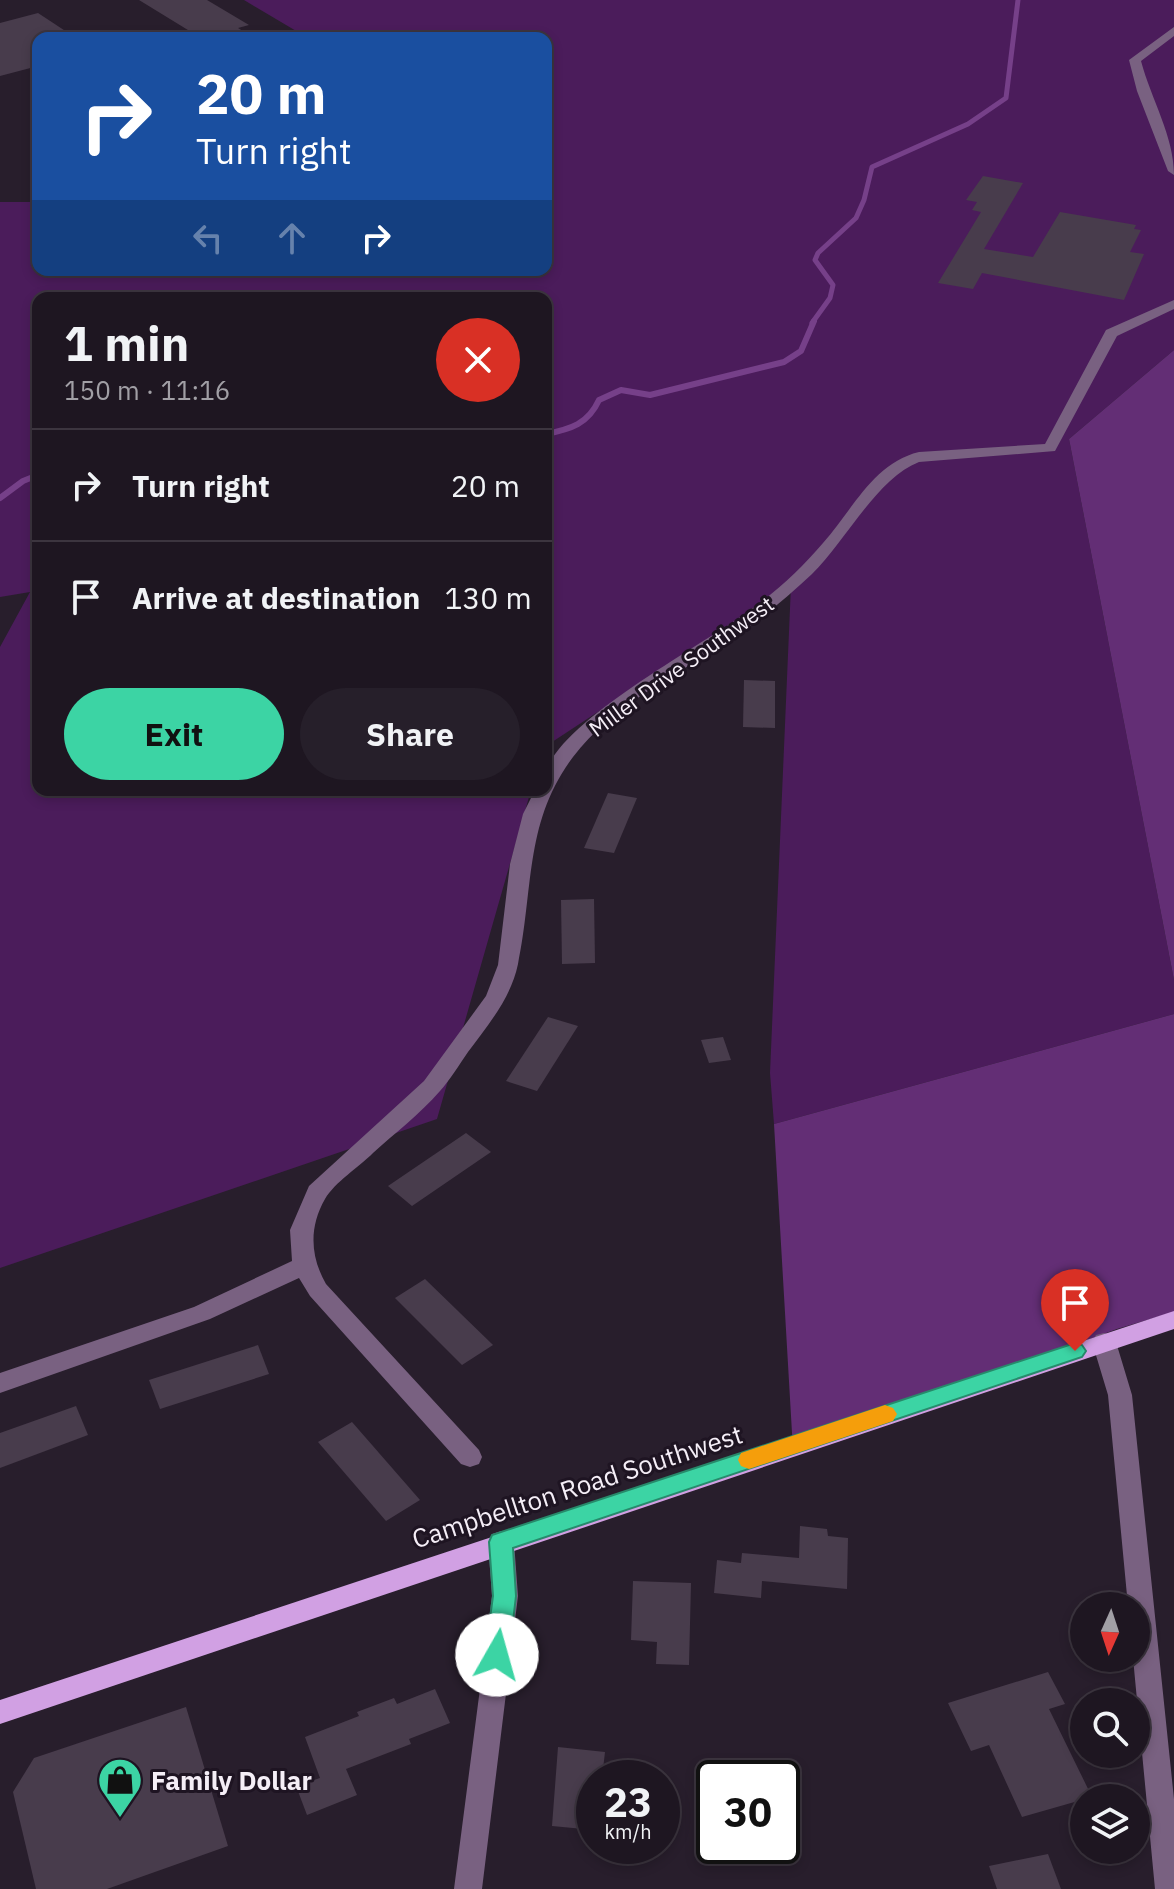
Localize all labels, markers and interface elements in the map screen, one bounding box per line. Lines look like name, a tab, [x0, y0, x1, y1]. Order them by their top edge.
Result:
text: 20 m	[196, 57, 326, 129]
icon: right	[64, 64, 168, 168]
text: Turn right	[196, 127, 352, 174]
icon: left	[186, 216, 230, 260]
icon: ahead	[270, 216, 314, 260]
icon: right	[354, 216, 398, 260]
text: 1 min	[64, 312, 189, 374]
button: close	[436, 318, 520, 402]
text: 150 m · 11:16	[64, 373, 230, 407]
icon: right	[64, 463, 108, 507]
text: Turn right	[132, 466, 270, 505]
text: 20 m	[451, 466, 520, 505]
icon: arrive	[64, 575, 108, 619]
text: Arrive at destination	[132, 578, 420, 617]
text: 130 m	[444, 578, 532, 617]
street label: Miller Drive Southwest	[583, 589, 779, 743]
button: Exit	[64, 688, 284, 780]
button: Share	[300, 688, 520, 780]
pin	[1041, 1269, 1109, 1351]
icon: arrive	[1053, 1281, 1097, 1325]
street label: Campbellton Road Southwest	[408, 1416, 746, 1556]
north arrow	[1070, 1592, 1150, 1672]
map controls	[1070, 1592, 1150, 1864]
position arrow	[455, 1613, 539, 1697]
button: search	[1070, 1688, 1150, 1768]
shop icon: Family Dollar	[96, 1756, 144, 1819]
speed limit sign: 30	[696, 1760, 800, 1864]
place label: Family Dollar	[151, 1763, 312, 1797]
text: 23	[604, 1776, 652, 1828]
button: layers	[1070, 1784, 1150, 1864]
text: km/h	[604, 1818, 652, 1845]

